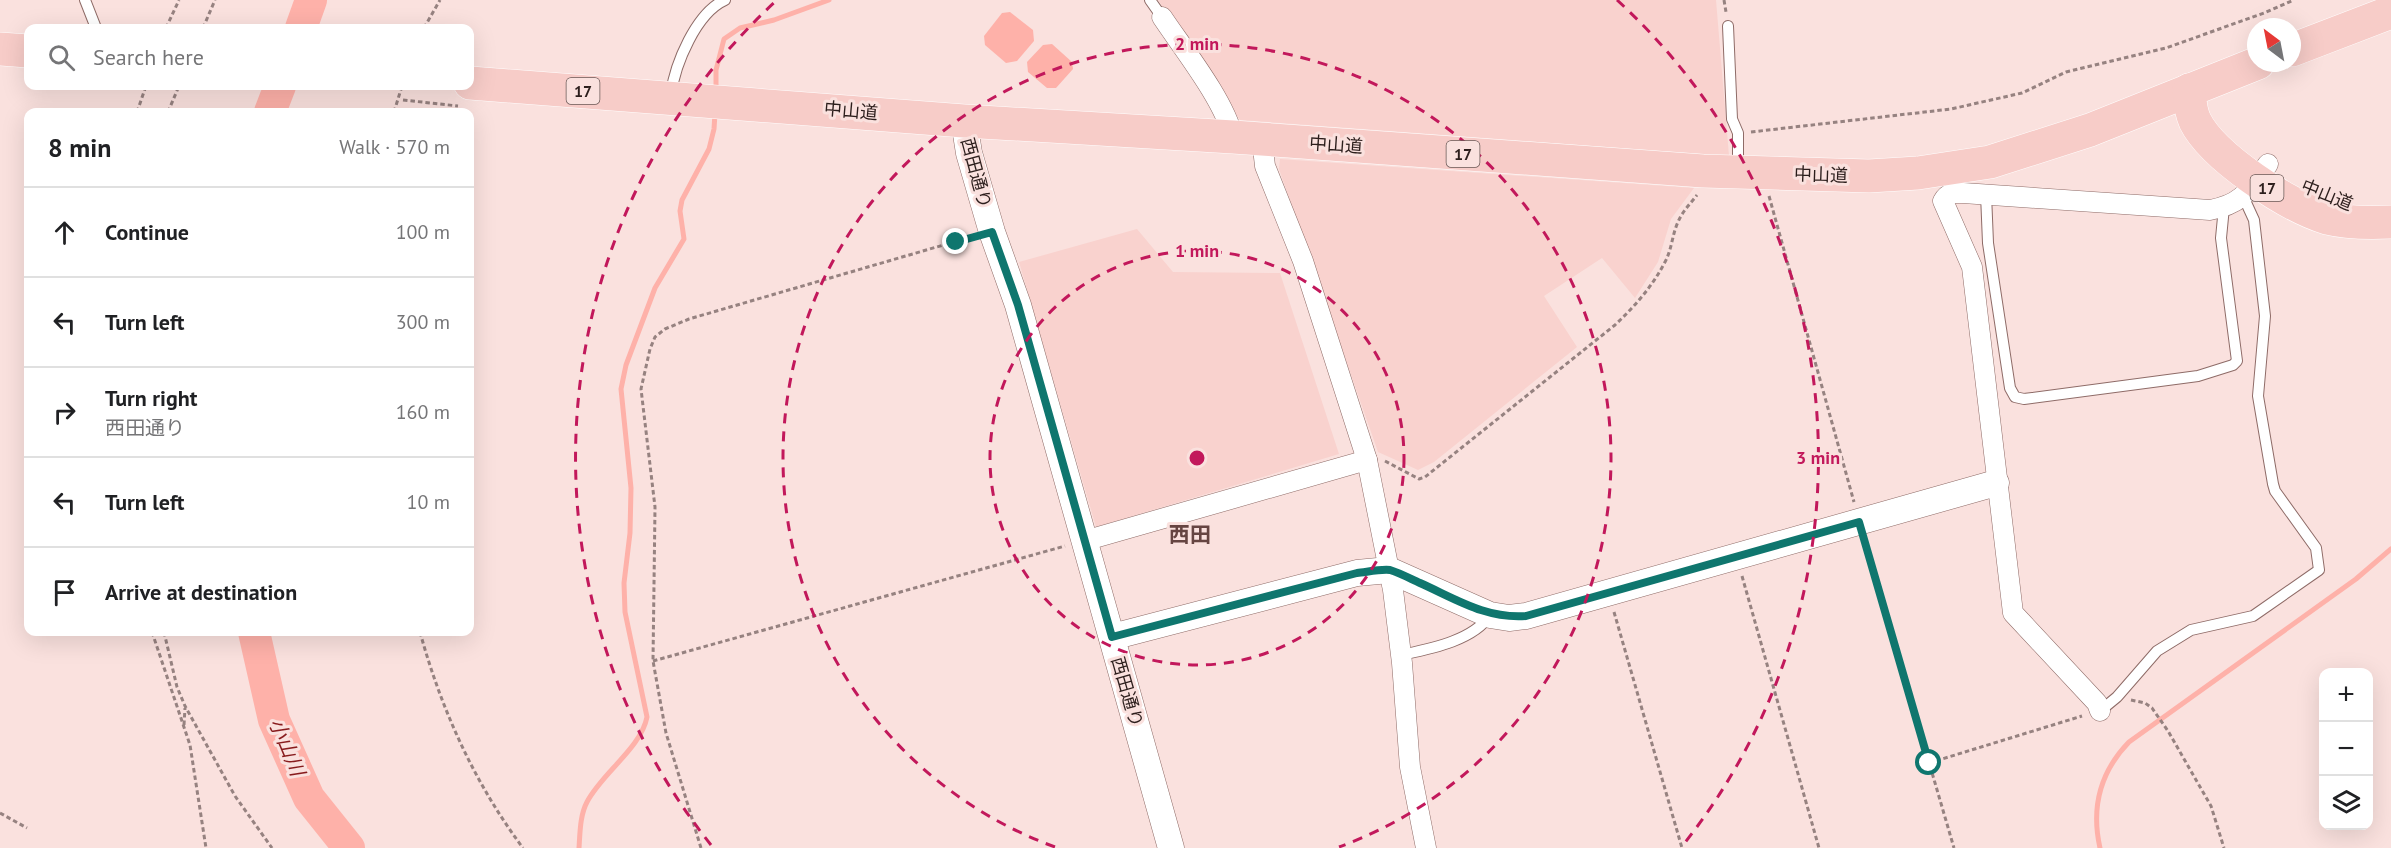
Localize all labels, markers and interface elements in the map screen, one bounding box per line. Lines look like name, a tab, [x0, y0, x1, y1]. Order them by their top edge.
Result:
north arrow	[2247, 18, 2301, 72]
search box	[24, 24, 474, 90]
text: 2 min	[1175, 32, 1219, 55]
icon: search	[45, 41, 78, 74]
text: Search here	[93, 43, 204, 71]
road number: 17	[566, 78, 600, 104]
street label: 中山道	[823, 97, 879, 124]
text: 8 min	[48, 131, 111, 164]
street label: 中山道	[1308, 131, 1364, 158]
text: Walk · 570 m	[339, 134, 450, 160]
street label: 西田通り	[956, 135, 997, 211]
road number: 17	[1446, 141, 1480, 167]
street label: 中山道	[1794, 162, 1848, 187]
street label: 中山道	[2298, 174, 2357, 215]
road number: 17	[2250, 175, 2284, 201]
icon: ahead	[48, 216, 81, 249]
text: Continue	[105, 218, 189, 246]
text: 100 m	[396, 219, 450, 245]
route end	[942, 228, 968, 254]
text: 1 min	[1175, 239, 1219, 262]
icon: left	[48, 306, 81, 339]
text: Turn left	[105, 308, 185, 336]
text: 300 m	[396, 309, 450, 335]
text: Turn right	[105, 384, 197, 412]
icon: right	[48, 396, 81, 429]
text: 160 m	[396, 399, 450, 425]
text: 西田通り	[105, 415, 185, 441]
text: 3 min	[1796, 446, 1840, 469]
centre of rings	[1187, 448, 1207, 468]
icon: left	[48, 486, 81, 519]
text: Turn left	[105, 488, 185, 516]
text: 10 m	[407, 489, 450, 515]
district label: 西田	[1169, 521, 1211, 548]
icon: arrive	[48, 576, 81, 609]
text: Arrive at destination	[105, 578, 297, 606]
street label: 西田通り	[1107, 654, 1148, 730]
map controls	[2319, 668, 2373, 830]
button: +	[2319, 668, 2373, 722]
water label: 小山川	[263, 714, 311, 782]
button: −	[2319, 722, 2373, 776]
route start	[1915, 749, 1941, 775]
button: layers	[2319, 776, 2373, 830]

